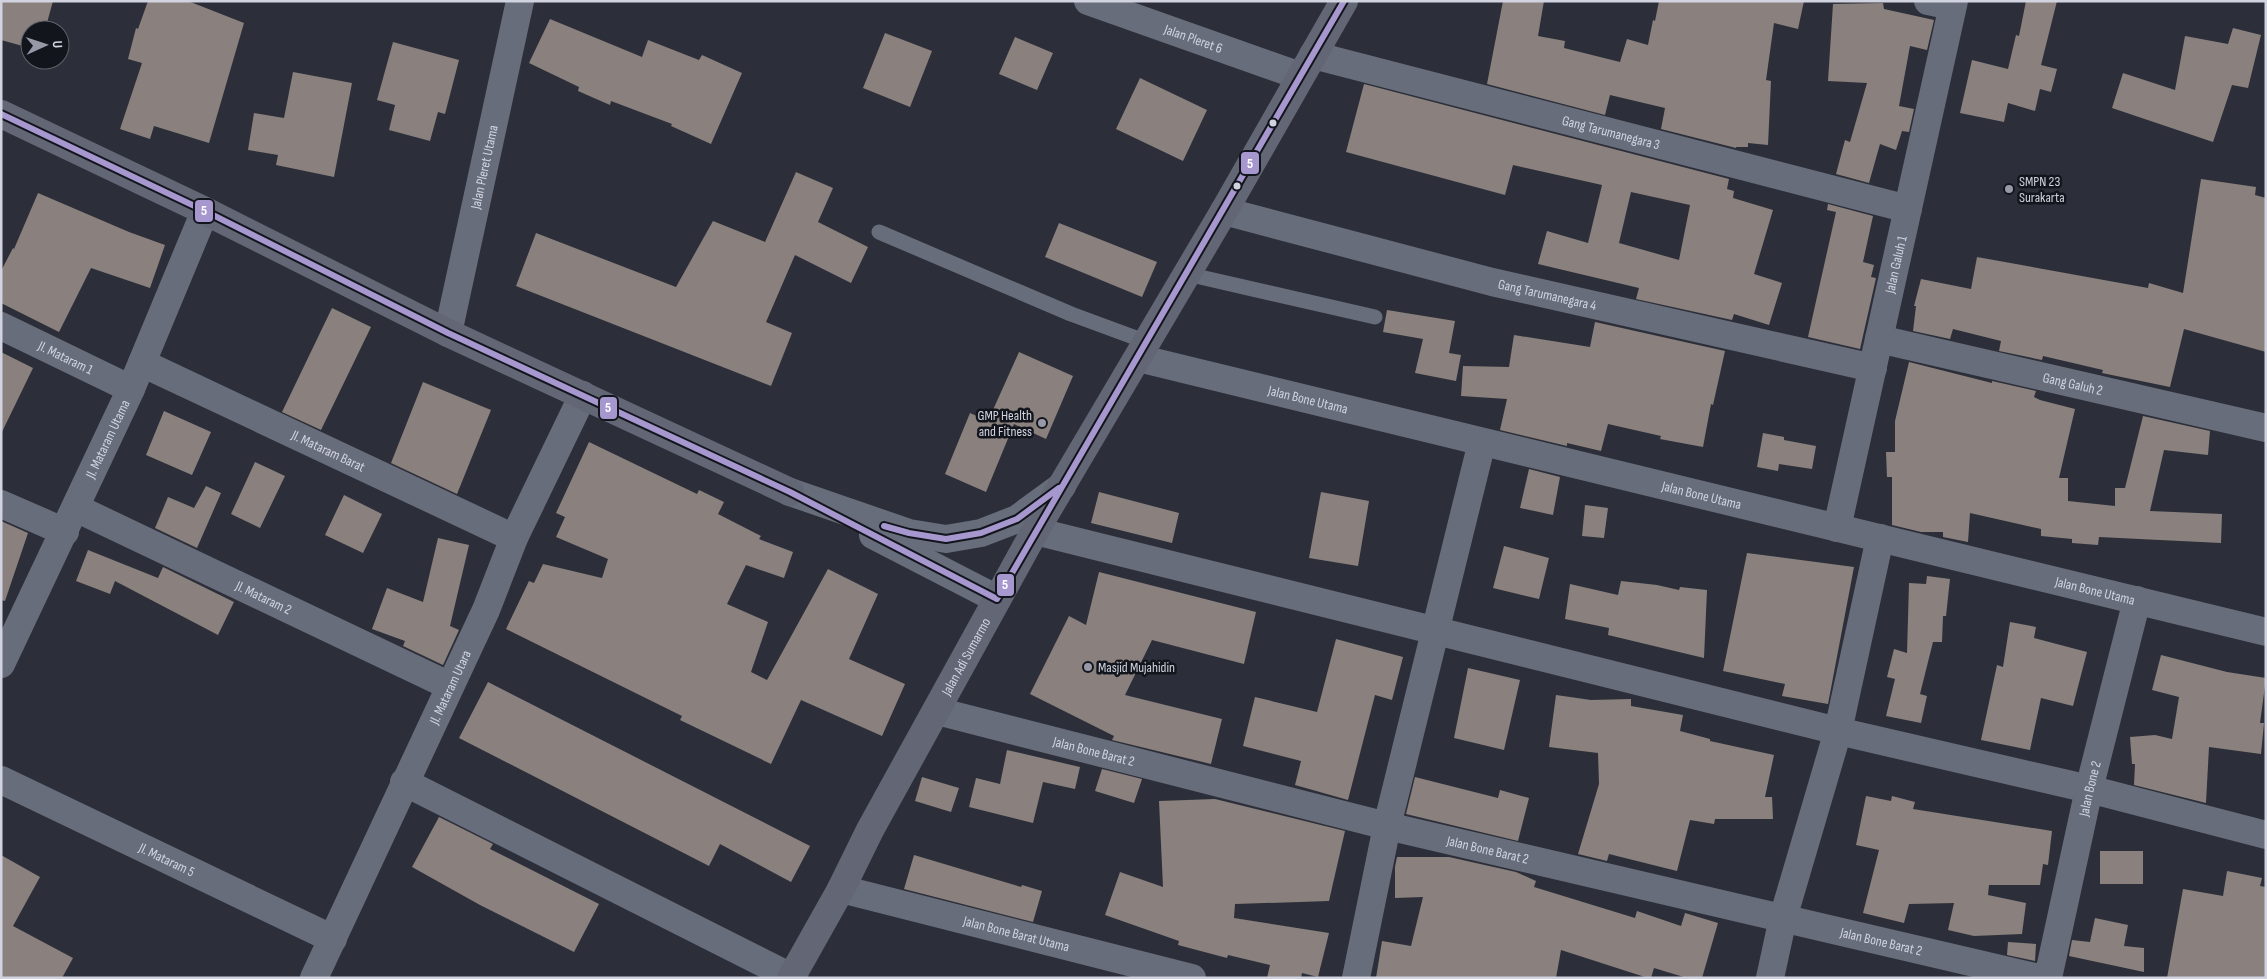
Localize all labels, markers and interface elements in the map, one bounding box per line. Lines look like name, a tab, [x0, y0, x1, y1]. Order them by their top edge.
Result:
north arrow	[20, 20, 70, 70]
street label: Jalan Pleret 6	[1161, 20, 1225, 57]
text: U	[49, 40, 66, 48]
street label: Gang Tarumanegara 3	[1560, 112, 1662, 153]
unlabelled marker	[1268, 118, 1278, 128]
street label: Jalan Pleret Utama	[467, 123, 502, 212]
line badge: 5	[1240, 151, 1260, 175]
text: 5	[1247, 155, 1253, 172]
place label: SMPN 23 Surakarta	[2019, 173, 2065, 206]
unlabelled marker	[1232, 181, 1242, 191]
marker: SMPN 23 Surakarta	[2003, 183, 2015, 195]
line badge: 5	[194, 199, 214, 223]
text: 5	[201, 202, 207, 219]
street label: Jalan Galuh 1	[1881, 234, 1911, 296]
street label: Gang Tarumanegara 4	[1496, 276, 1598, 314]
street label: Jl. Mataram 1	[34, 337, 96, 378]
street label: Gang Galuh 2	[2041, 369, 2105, 399]
street label: Jalan Bone Utama	[1265, 382, 1349, 418]
line badge: 5	[599, 396, 618, 420]
street label: Jl. Mataram Utama	[82, 397, 134, 482]
text: 5	[605, 399, 611, 416]
place label: GMP Health and Fitness	[978, 407, 1032, 440]
marker: GMP Health and Fitness	[1036, 417, 1048, 429]
street label: Jl. Mataram Barat	[288, 426, 368, 476]
street label: Jalan Bone Utama	[1659, 477, 1743, 513]
line badge: 5	[996, 573, 1015, 597]
street label: Jalan Bone Utama	[2053, 573, 2137, 609]
text: 5	[1002, 576, 1008, 593]
street label: Jl. Mataram 2	[232, 577, 294, 618]
street label: Jalan Adi Sumarmo	[937, 615, 995, 699]
street label: Jl. Mataram Utara	[425, 648, 475, 728]
place label: Masjid Mujahidin	[1098, 659, 1175, 676]
marker: Masjid Mujahidin	[1082, 661, 1094, 673]
street label: Jalan Bone Barat 2	[1050, 733, 1137, 770]
street label: Jalan Bone 2	[2075, 759, 2105, 819]
street label: Jalan Bone Barat 2	[1444, 832, 1531, 868]
street label: Jl. Mataram 5	[135, 839, 198, 881]
street label: Jalan Bone Barat Utama	[961, 912, 1071, 956]
street label: Jalan Bone Barat 2	[1838, 924, 1924, 960]

